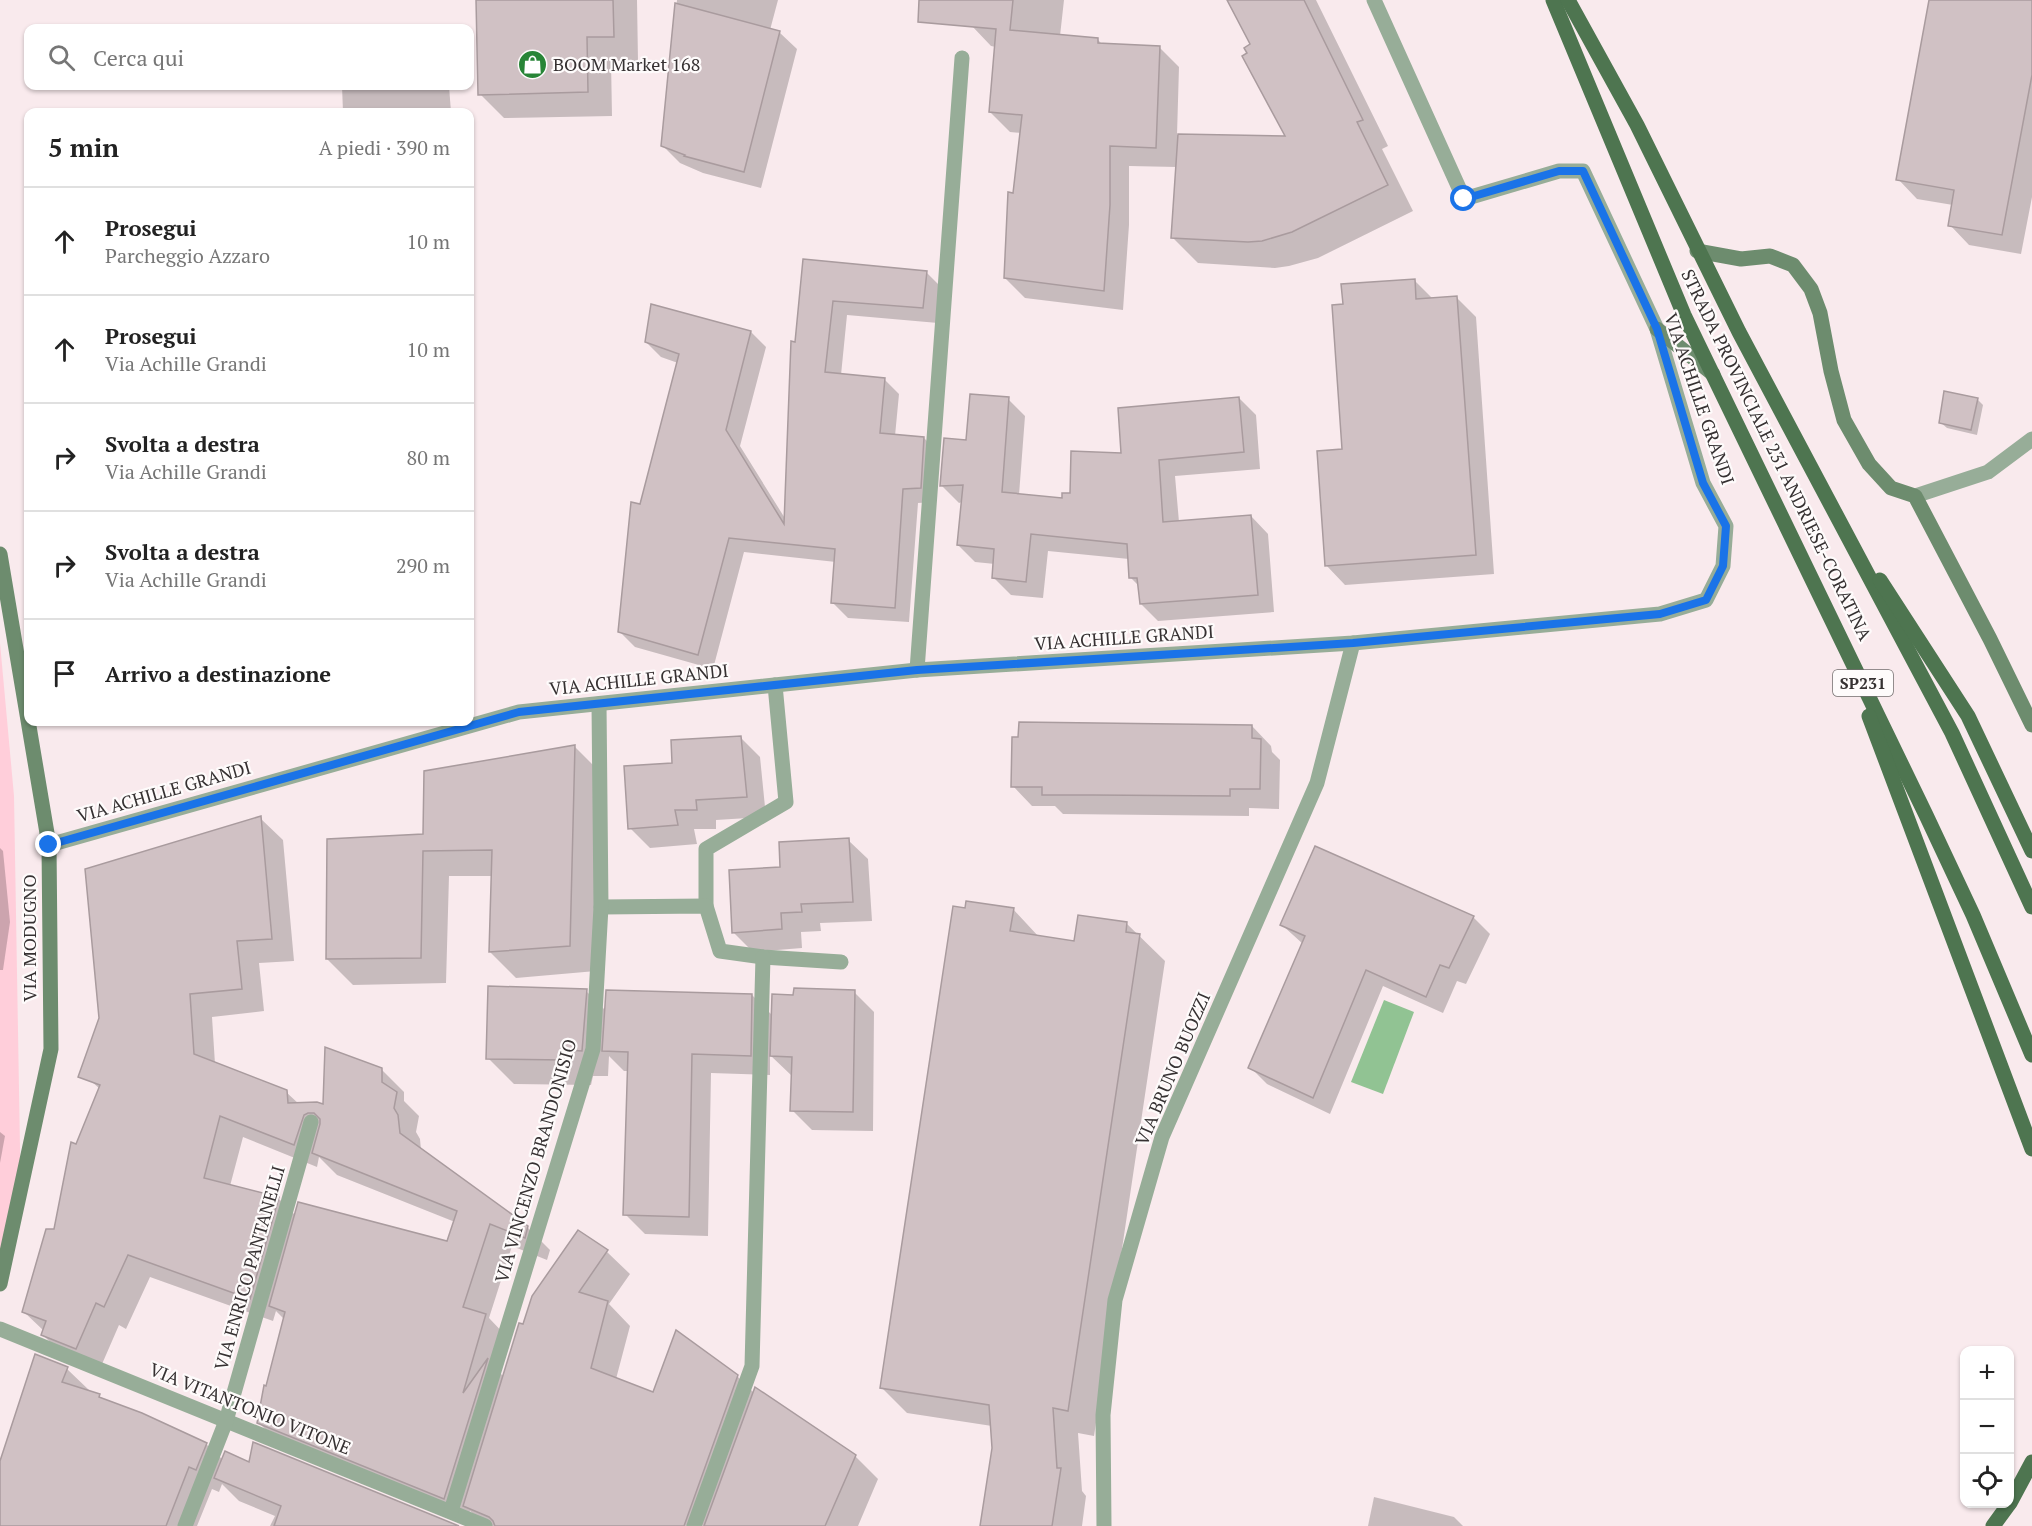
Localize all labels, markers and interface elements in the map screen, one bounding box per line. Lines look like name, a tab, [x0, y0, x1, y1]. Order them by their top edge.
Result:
search box	[24, 24, 474, 90]
icon: search	[45, 41, 78, 74]
text: Cerca qui	[93, 43, 184, 72]
shop icon: BOOM Market 168	[516, 49, 548, 81]
place label: BOOM Market 168	[553, 52, 700, 76]
text: 5 min	[48, 130, 119, 164]
text: A piedi · 390 m	[319, 134, 450, 161]
route start	[1450, 185, 1476, 211]
text: Prosegui	[105, 213, 197, 242]
icon: ahead	[48, 225, 81, 258]
text: 10 m	[407, 228, 450, 255]
text: Parcheggio Azzaro	[105, 242, 270, 269]
street label: STRADA PROVINCIALE 231 ANDRIESE-CORATINA	[1676, 265, 1878, 645]
street label: VIA ACHILLE GRANDI	[1659, 310, 1741, 488]
text: Prosegui	[105, 321, 197, 350]
icon: ahead	[48, 333, 81, 366]
text: 10 m	[407, 336, 450, 363]
text: Via Achille Grandi	[105, 350, 267, 377]
text: Svolta a destra	[105, 429, 260, 458]
icon: right	[48, 441, 81, 474]
text: 80 m	[407, 444, 450, 471]
text: Via Achille Grandi	[105, 458, 267, 485]
text: Svolta a destra	[105, 537, 260, 566]
icon: right	[48, 549, 81, 582]
text: 290 m	[396, 552, 450, 579]
text: Via Achille Grandi	[105, 566, 267, 593]
street label: VIA ACHILLE GRANDI	[1033, 619, 1215, 655]
icon: arrive	[48, 657, 81, 690]
street label: VIA ACHILLE GRANDI	[548, 658, 730, 700]
text: Arrivo a destinazione	[105, 659, 331, 688]
road number: SP231	[1833, 670, 1893, 696]
street label: VIA ACHILLE GRANDI	[74, 755, 254, 827]
route end	[35, 831, 61, 857]
street label: VIA MODUGNO	[17, 874, 41, 1002]
street label: VIA BRUNO BUOZZI	[1129, 988, 1215, 1149]
street label: VIA VINCENZO BRANDONISIO	[489, 1036, 581, 1285]
street label: VIA ENRICO PANTANELLI	[208, 1163, 290, 1373]
map controls	[1960, 1346, 2014, 1508]
button: +	[1960, 1346, 2014, 1400]
street label: VIA VITANTONIO VITONE	[146, 1357, 355, 1460]
button: −	[1960, 1400, 2014, 1454]
button: locate	[1960, 1454, 2014, 1508]

